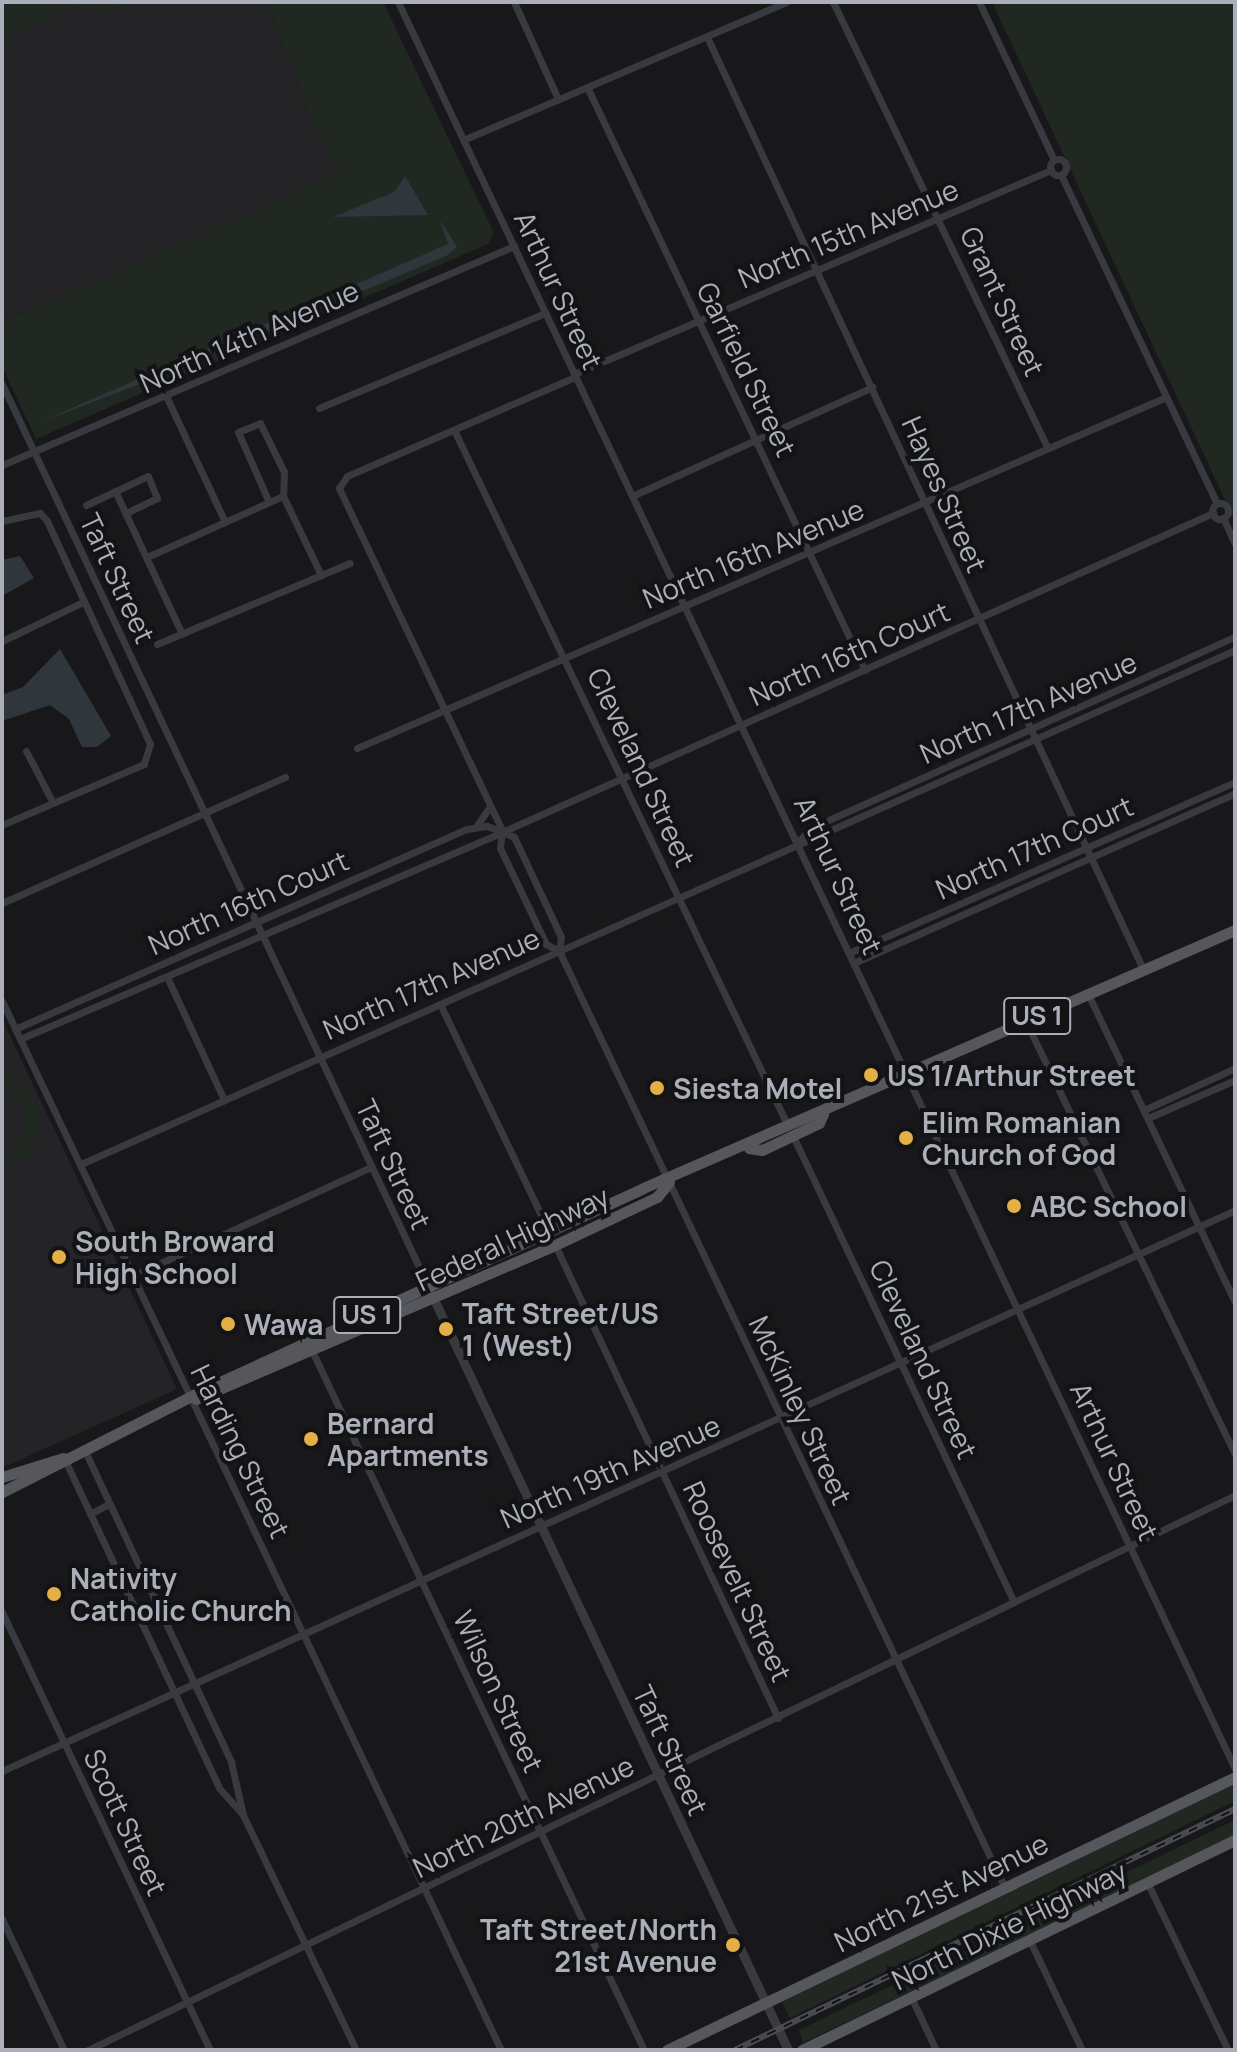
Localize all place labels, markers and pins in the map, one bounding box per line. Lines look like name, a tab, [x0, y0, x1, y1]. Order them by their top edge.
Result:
place label: US 1/Arthur Street	[887, 1058, 1136, 1092]
marker: US 1/Arthur Street	[862, 1066, 880, 1084]
place label: Siesta Motel	[673, 1071, 842, 1105]
marker: Siesta Motel	[648, 1079, 666, 1097]
place label: Elim Romanian Church of God	[922, 1105, 1121, 1171]
marker: Elim Romanian Church of God	[897, 1129, 915, 1147]
place label: ABC School	[1030, 1189, 1187, 1223]
marker: ABC School	[1005, 1197, 1023, 1215]
place label: South Broward High School	[75, 1224, 275, 1290]
marker: South Broward High School	[50, 1248, 68, 1266]
place label: Taft Street/US 1 (West)	[462, 1296, 659, 1362]
place label: Wawa	[244, 1307, 323, 1341]
marker: Wawa	[219, 1315, 237, 1333]
marker: Taft Street/US 1 (West)	[437, 1320, 455, 1338]
place label: Bernard Apartments	[327, 1406, 489, 1472]
marker: Bernard Apartments	[302, 1430, 320, 1448]
place label: Nativity Catholic Church	[70, 1561, 291, 1627]
marker: Nativity Catholic Church	[45, 1585, 63, 1603]
place label: Taft Street/North 21st Avenue	[480, 1912, 717, 1978]
marker: Taft Street/North 21st Avenue	[724, 1936, 742, 1954]

